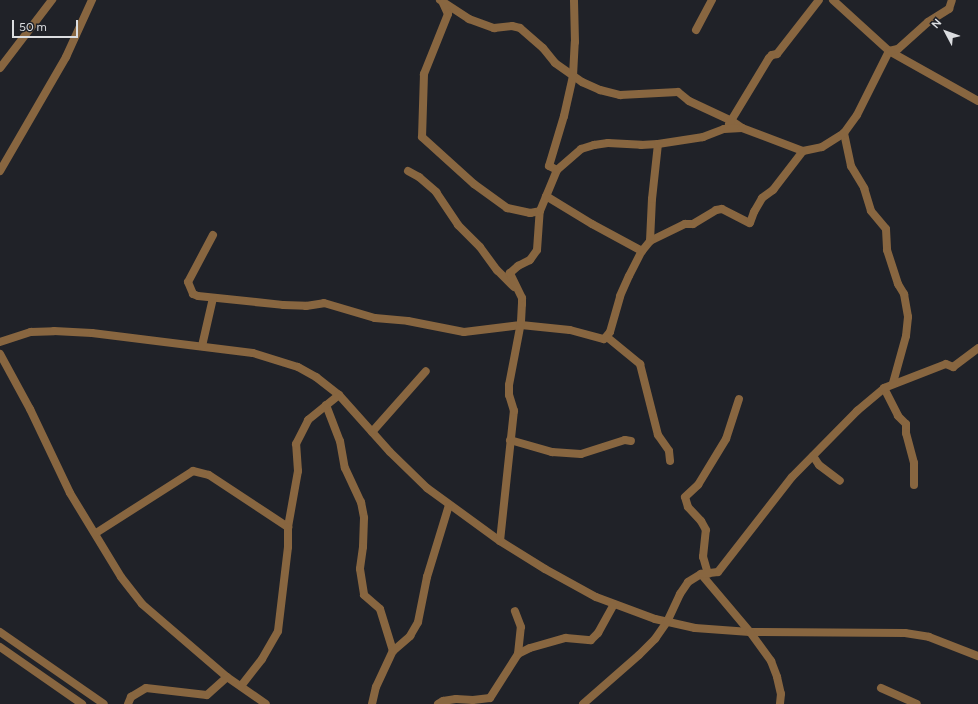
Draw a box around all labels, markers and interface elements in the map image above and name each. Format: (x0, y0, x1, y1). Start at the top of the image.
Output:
scale bar (14, 12, 80, 38)
north arrow (926, 12, 966, 52)
text: N (929, 16, 944, 31)
text: 50 m (19, 20, 47, 34)

